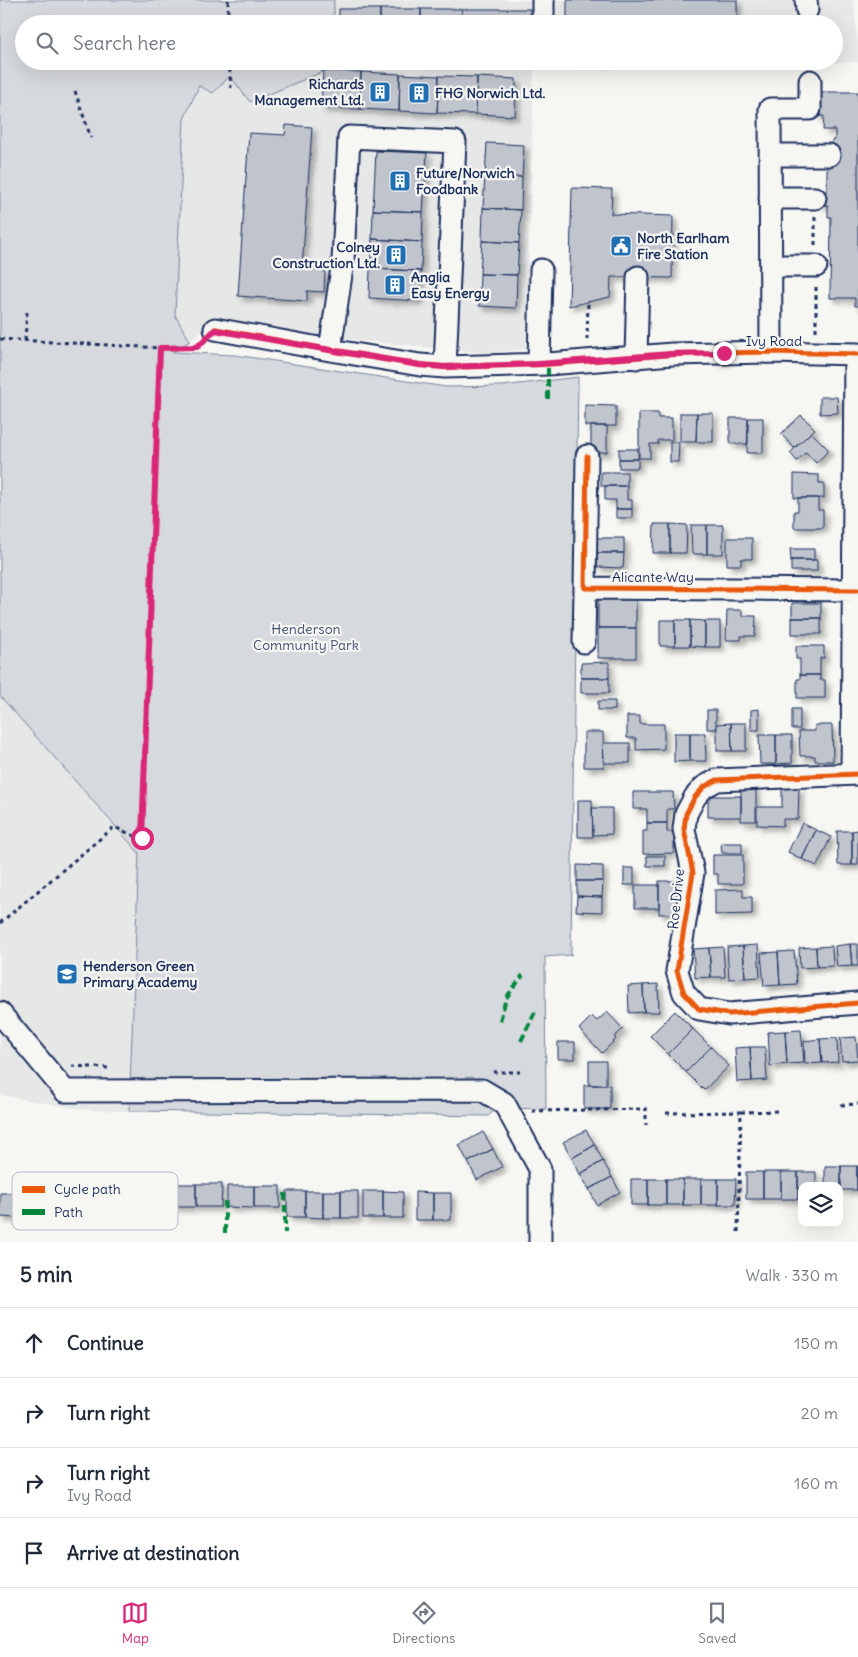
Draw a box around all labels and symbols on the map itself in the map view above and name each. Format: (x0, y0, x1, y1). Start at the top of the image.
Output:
place label: Richards Management Ltd. (254, 75, 365, 109)
building icon: Richards Management Ltd. (368, 80, 392, 104)
building icon: FHG Norwich Ltd. (407, 81, 431, 105)
place label: FHG Norwich Ltd. (435, 84, 545, 102)
place label: Future/Norwich Foodbank (416, 164, 515, 198)
building icon: Future/Norwich Foodbank (388, 169, 412, 193)
place label: North Earlham Fire Station (637, 229, 730, 263)
public building icon: North Earlham Fire Station (609, 234, 633, 258)
place label: Colney Construction Ltd. (273, 238, 380, 272)
building icon: Colney Construction Ltd. (384, 243, 408, 267)
place label: Anglia Easy Energy (411, 268, 490, 302)
building icon: Anglia Easy Energy (383, 273, 407, 297)
street label: Ivy Road (746, 332, 802, 350)
route end (713, 342, 736, 365)
street label: Alicante Way (612, 568, 694, 586)
park label: Henderson Community Park (253, 620, 359, 654)
route start (131, 827, 154, 850)
street label: Roe Drive (664, 868, 688, 930)
place label: Henderson Green Primary Academy (83, 957, 197, 991)
school or university icon: Henderson Green Primary Academy (55, 962, 79, 986)
legend (12, 1172, 178, 1230)
text: Cycle path (54, 1180, 121, 1198)
text: Path (54, 1203, 83, 1221)

